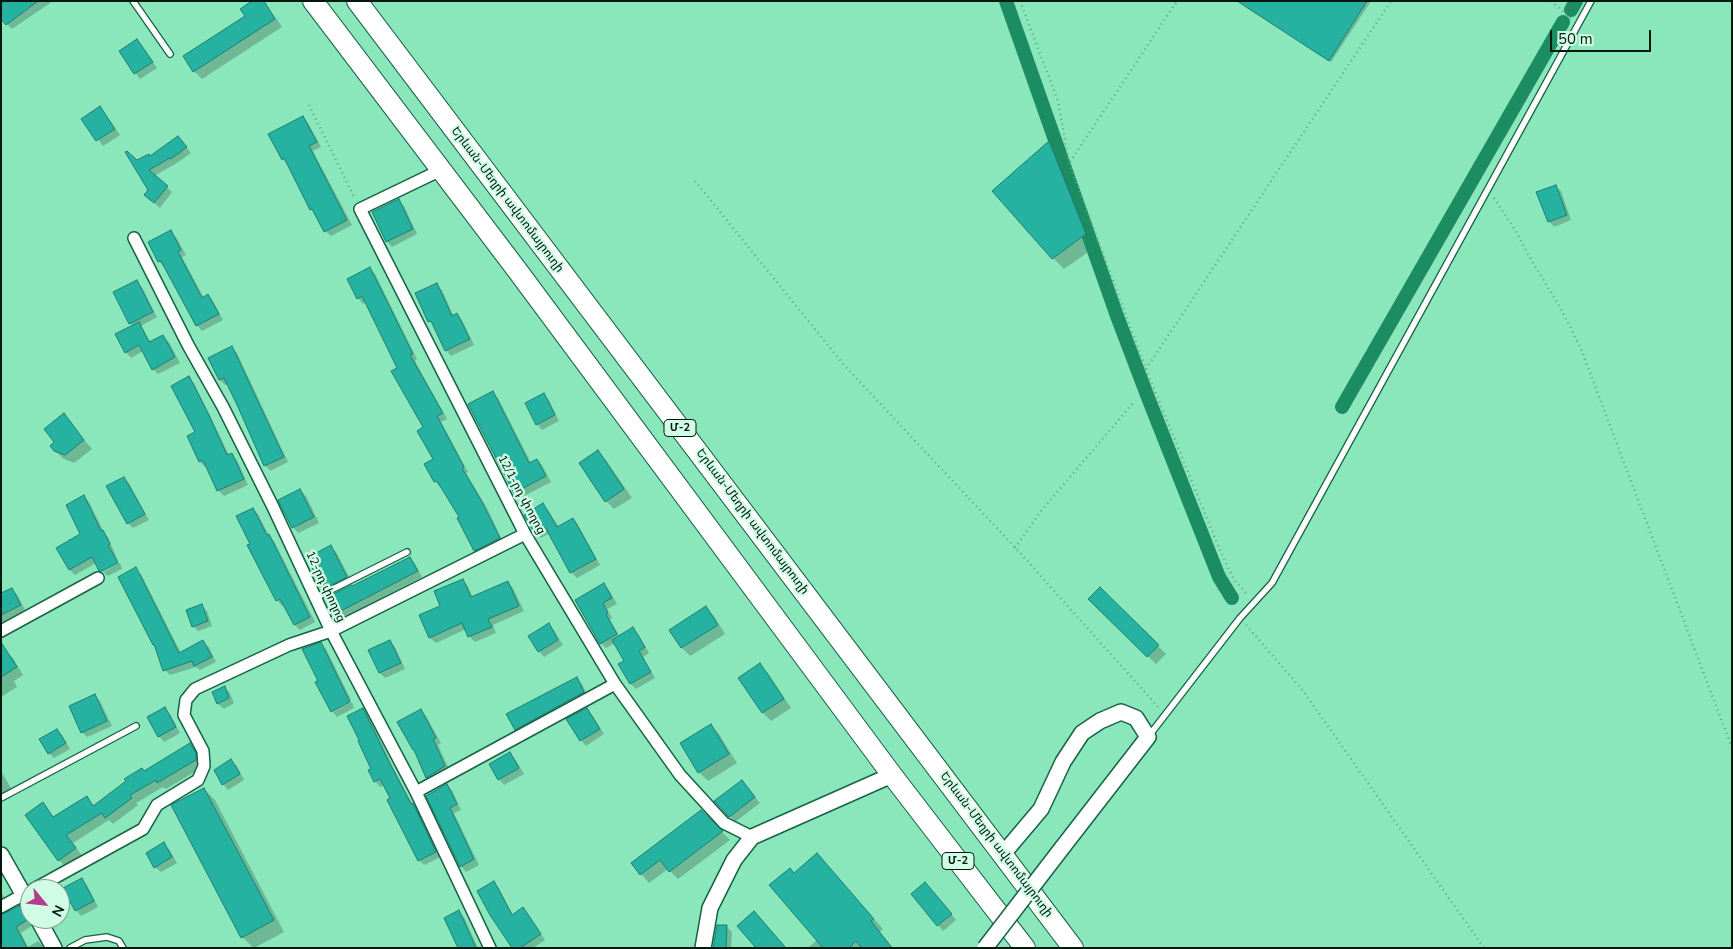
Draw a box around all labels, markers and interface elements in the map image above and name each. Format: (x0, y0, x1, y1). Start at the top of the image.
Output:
scale bar (1553, 20, 1654, 52)
text: 50 m (1558, 29, 1593, 49)
street label: Երևան-Մեղրի ավտոմայրուղի (448, 125, 566, 275)
road number: Մ-2 (664, 419, 696, 436)
street label: Երևան-Մեղրի ավտոմայրուղի (693, 447, 811, 597)
street label: 12/1-րդ փողոց (494, 453, 548, 537)
street label: 12-րդ փողոց (302, 549, 348, 625)
street label: Երևան-Մեղրի ավտոմայրուղի (937, 770, 1055, 920)
road number: Մ-2 (942, 852, 974, 869)
north arrow (20, 879, 70, 929)
text: N (47, 902, 69, 920)

